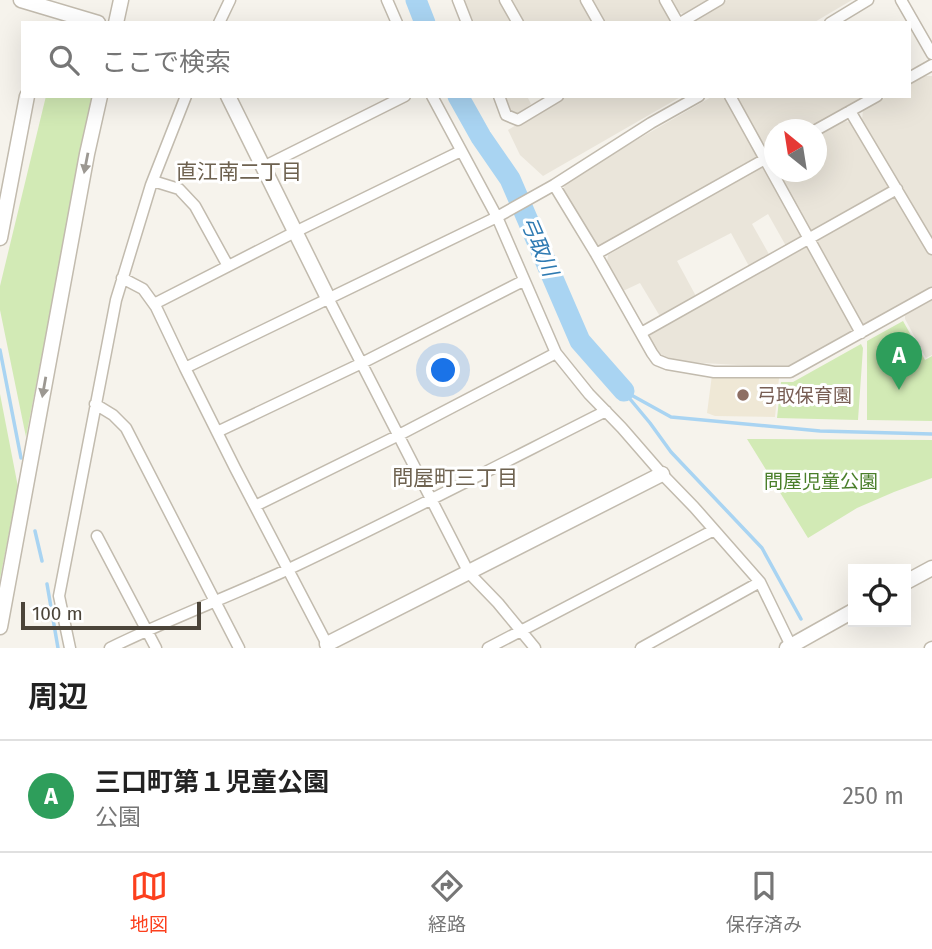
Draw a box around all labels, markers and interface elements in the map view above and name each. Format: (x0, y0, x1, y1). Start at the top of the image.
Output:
search box (21, 21, 911, 98)
icon: search (45, 41, 83, 79)
text: ここで検索 (101, 47, 231, 78)
north arrow (764, 119, 827, 182)
one-way arrow (80, 152, 91, 174)
district label: 直江南二丁目 (176, 159, 302, 185)
water label: 弓取川 (515, 212, 564, 282)
pin: A (876, 332, 922, 390)
your location (426, 353, 460, 387)
one-way arrow (39, 376, 50, 398)
place label: 弓取保育園 (757, 384, 852, 407)
marker: 弓取保育園 (735, 387, 751, 403)
district label: 問屋町三丁目 (392, 465, 518, 491)
park label: 問屋児童公園 (764, 470, 878, 493)
map controls (848, 564, 911, 627)
button: locate (848, 564, 911, 627)
scale bar (21, 599, 201, 631)
text: 100 m (32, 602, 83, 625)
text: 周辺 (28, 679, 88, 715)
text: 三口町第１児童公園 (95, 767, 329, 798)
text: A (44, 782, 58, 810)
text: 250 m (842, 782, 904, 810)
text: 公園 (95, 803, 141, 831)
tab: 地図 (130, 867, 168, 936)
tab: 経路 (428, 867, 466, 936)
tab: 保存済み (726, 867, 802, 936)

